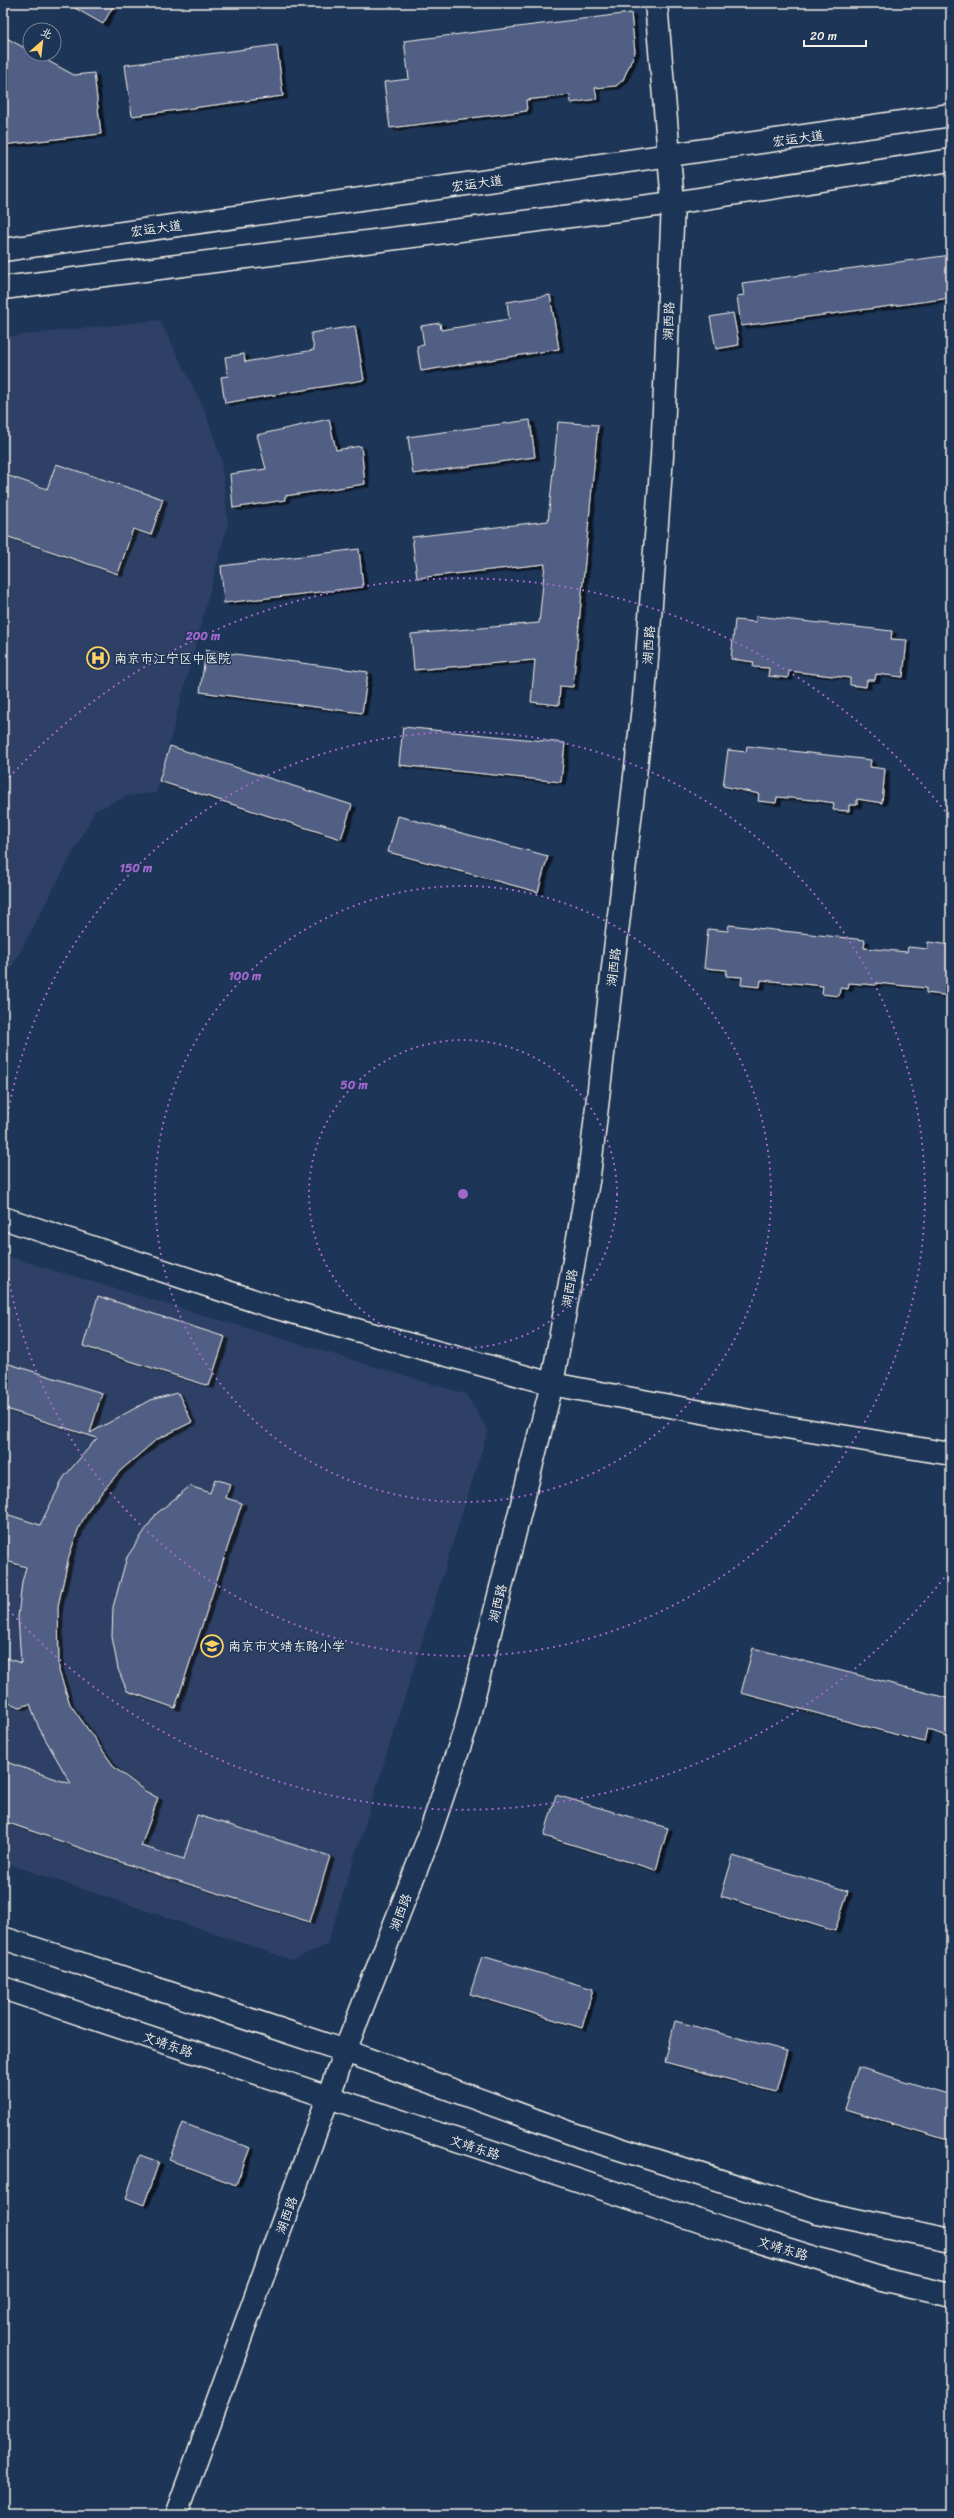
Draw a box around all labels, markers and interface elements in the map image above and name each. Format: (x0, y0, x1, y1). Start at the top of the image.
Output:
north arrow (22, 22, 62, 62)
scale bar (804, 22, 866, 48)
text: 北 (37, 23, 56, 45)
text: 20 m (810, 25, 837, 47)
street label: 宏运大道 (771, 123, 825, 154)
street label: 宏运大道 (450, 168, 504, 199)
street label: 宏运大道 (129, 213, 183, 244)
street label: 湖西路 (656, 301, 681, 341)
text: 200 m (185, 625, 221, 647)
street label: 湖西路 (636, 625, 661, 665)
hospital icon: 南京市江宁区中医院 (85, 645, 111, 671)
place label: 南京市江宁区中医院 (114, 647, 231, 670)
text: 150 m (120, 857, 153, 879)
street label: 湖西路 (600, 946, 627, 988)
text: 100 m (229, 965, 262, 987)
text: 50 m (340, 1074, 368, 1096)
centre of rings (456, 1187, 470, 1201)
street label: 湖西路 (555, 1267, 584, 1309)
street label: 湖西路 (482, 1581, 513, 1625)
school or university icon: 南京市文靖东路小学 (199, 1633, 225, 1659)
place label: 南京市文靖东路小学 (228, 1635, 345, 1658)
street label: 湖西路 (383, 1890, 418, 1935)
street label: 文靖东路 (140, 2025, 196, 2064)
street label: 文靖东路 (447, 2129, 503, 2166)
street label: 湖西路 (269, 2193, 304, 2237)
street label: 文靖东路 (755, 2230, 811, 2267)

